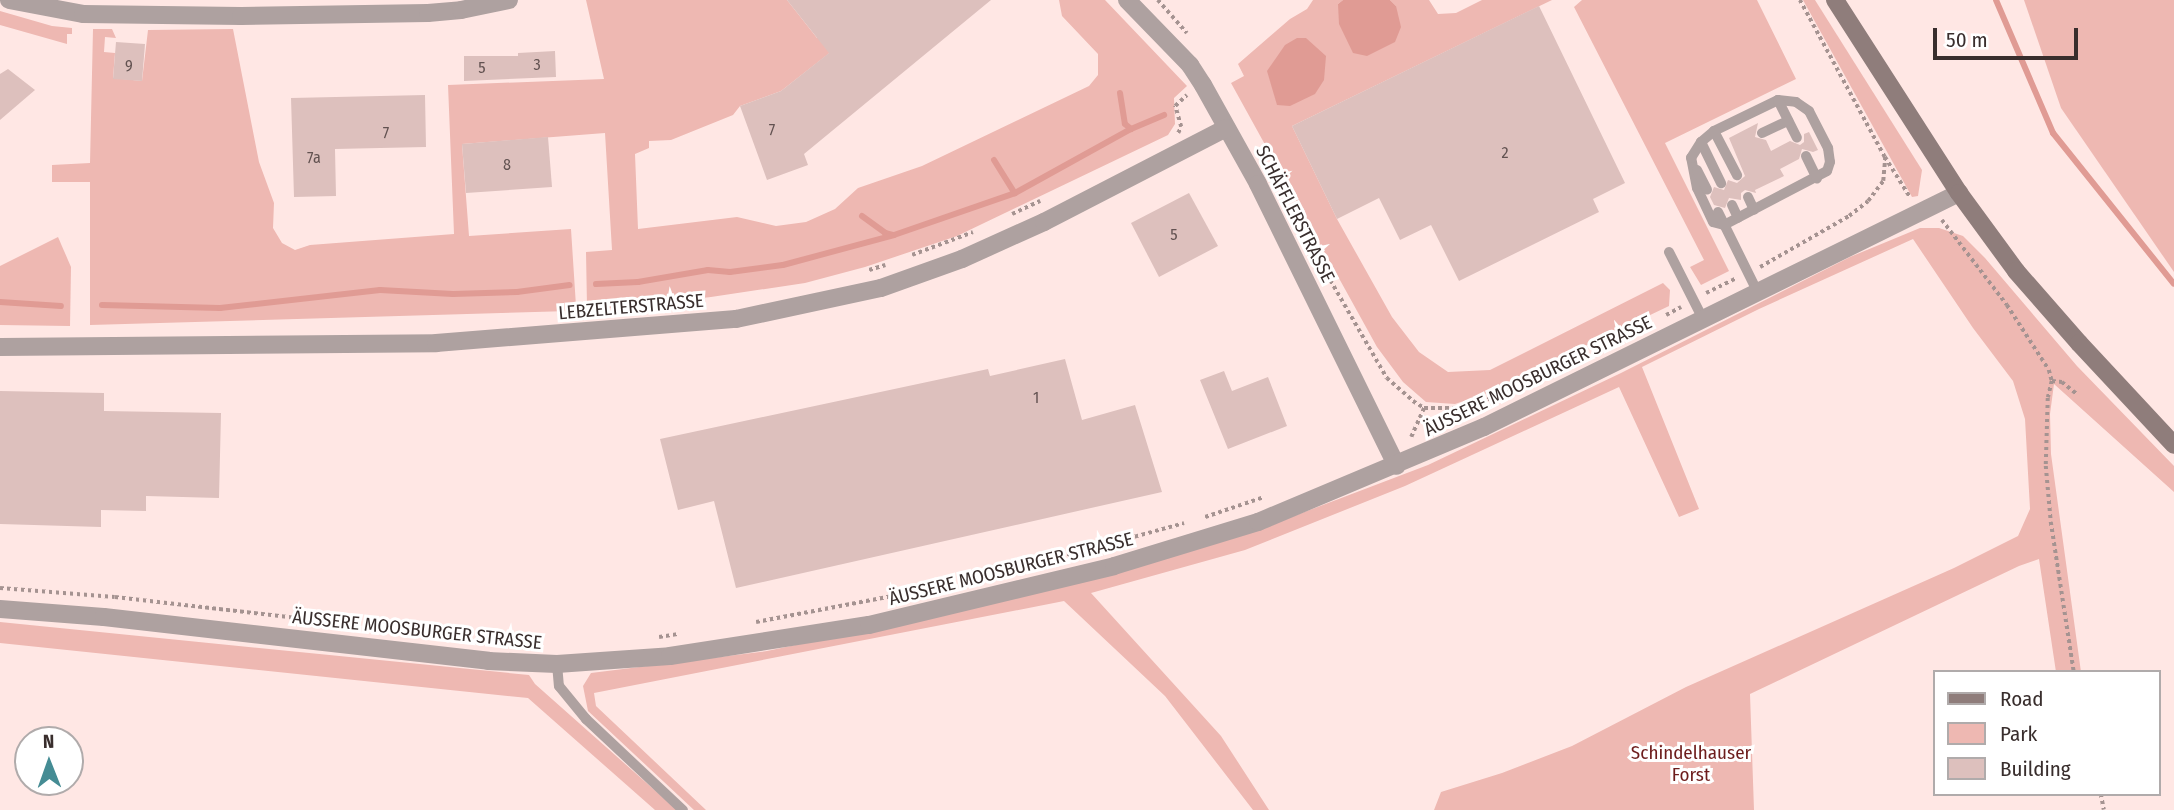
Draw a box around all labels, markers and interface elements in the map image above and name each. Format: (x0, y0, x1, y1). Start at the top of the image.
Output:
scale bar (1936, 14, 2081, 58)
text: 50 m (1946, 27, 1988, 53)
house number: 3 (533, 55, 541, 75)
house number: 9 (125, 56, 133, 76)
house number: 5 (478, 58, 486, 78)
house number: 7 (769, 120, 775, 140)
house number: 7 (383, 123, 389, 143)
street label: SCHÄFFLERSTRASSE (1251, 142, 1339, 286)
house number: 2 (1501, 143, 1509, 163)
house number: 7a (307, 148, 321, 168)
house number: 8 (503, 155, 511, 175)
house number: 5 (1170, 225, 1178, 245)
street label: LEBZELTERSTRASSE (557, 289, 705, 325)
street label: ÄUSSERE MOOSBURGER STRASSE (1420, 311, 1656, 441)
house number: 1 (1033, 388, 1039, 408)
street label: ÄUSSERE MOOSBURGER STRASSE (887, 528, 1135, 610)
street label: ÄUSSERE MOOSBURGER STRASSE (291, 606, 543, 654)
legend (1932, 670, 2160, 796)
text: Road (2000, 686, 2044, 712)
text: Park (2000, 721, 2037, 747)
north arrow (14, 726, 84, 796)
text: N (43, 730, 55, 753)
park label: Schindelhauser Forst (1631, 742, 1751, 786)
text: Building (2000, 756, 2071, 782)

